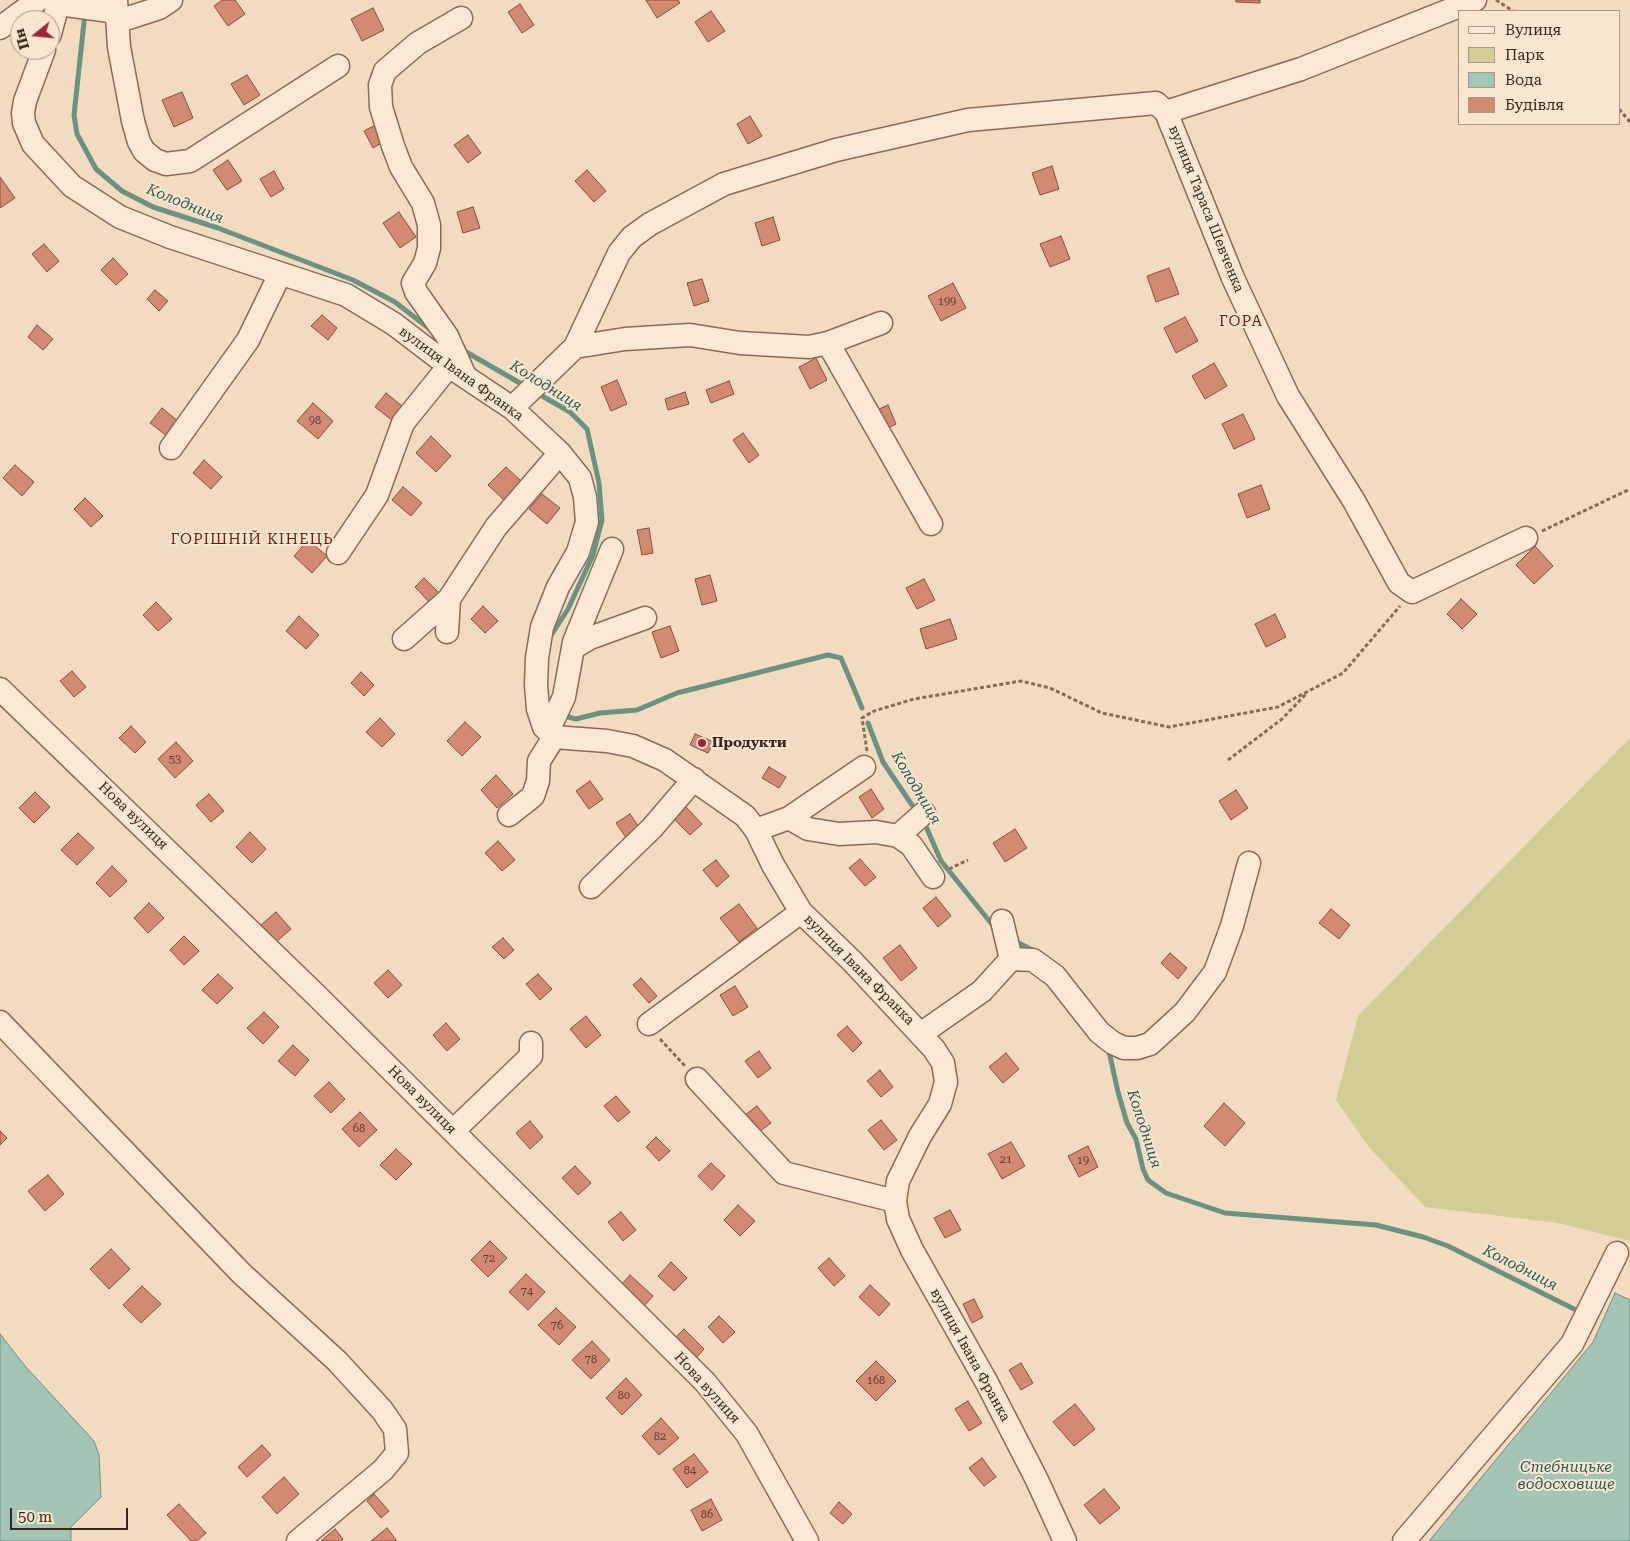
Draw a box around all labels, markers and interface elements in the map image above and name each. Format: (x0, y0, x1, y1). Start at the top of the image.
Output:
north arrow (10, 10, 60, 60)
legend (1458, 10, 1620, 125)
text: Вулиця (1505, 21, 1561, 39)
text: Пн (11, 27, 32, 51)
text: Парк (1505, 46, 1545, 64)
text: Вода (1505, 71, 1542, 89)
text: Будівля (1505, 96, 1564, 114)
street label: вулиця Тараса Шевченка (1165, 123, 1247, 295)
water label: Колодниця (144, 180, 226, 228)
house number: 199 (938, 295, 956, 309)
district label: ГОРА (1219, 313, 1263, 331)
street label: вулиця Івана Франка (396, 323, 526, 425)
water label: Колодниця (507, 357, 585, 415)
house number: 98 (309, 414, 321, 428)
district label: ГОРІШНІЙ КІНЕЦЬ (169, 531, 335, 549)
place label: Продукти (712, 735, 787, 751)
marker: Продукти (696, 737, 708, 749)
water label: Колодниця (887, 748, 945, 828)
house number: 53 (169, 753, 181, 767)
street label: Нова вулиця (95, 779, 171, 853)
street label: вулиця Івана Франка (800, 911, 918, 1029)
street label: Нова вулиця (384, 1062, 460, 1138)
water label: Колодниця (1123, 1087, 1165, 1171)
house number: 68 (353, 1122, 365, 1136)
house number: 21 (1000, 1153, 1012, 1167)
house number: 19 (1077, 1154, 1089, 1168)
water label: Колодниця (1480, 1241, 1560, 1295)
house number: 72 (483, 1252, 495, 1266)
house number: 74 (521, 1285, 533, 1299)
street label: вулиця Івана Франка (926, 1286, 1014, 1424)
house number: 76 (551, 1319, 563, 1333)
street label: Нова вулиця (671, 1349, 743, 1427)
house number: 78 (585, 1353, 597, 1367)
house number: 168 (867, 1374, 885, 1388)
house number: 80 (618, 1389, 630, 1403)
house number: 82 (654, 1430, 666, 1444)
water label: Стебницьке водосховище (1517, 1459, 1615, 1494)
house number: 84 (684, 1464, 696, 1478)
scale bar (12, 1498, 130, 1530)
text: 50 m (18, 1508, 52, 1526)
house number: 86 (701, 1508, 713, 1522)

